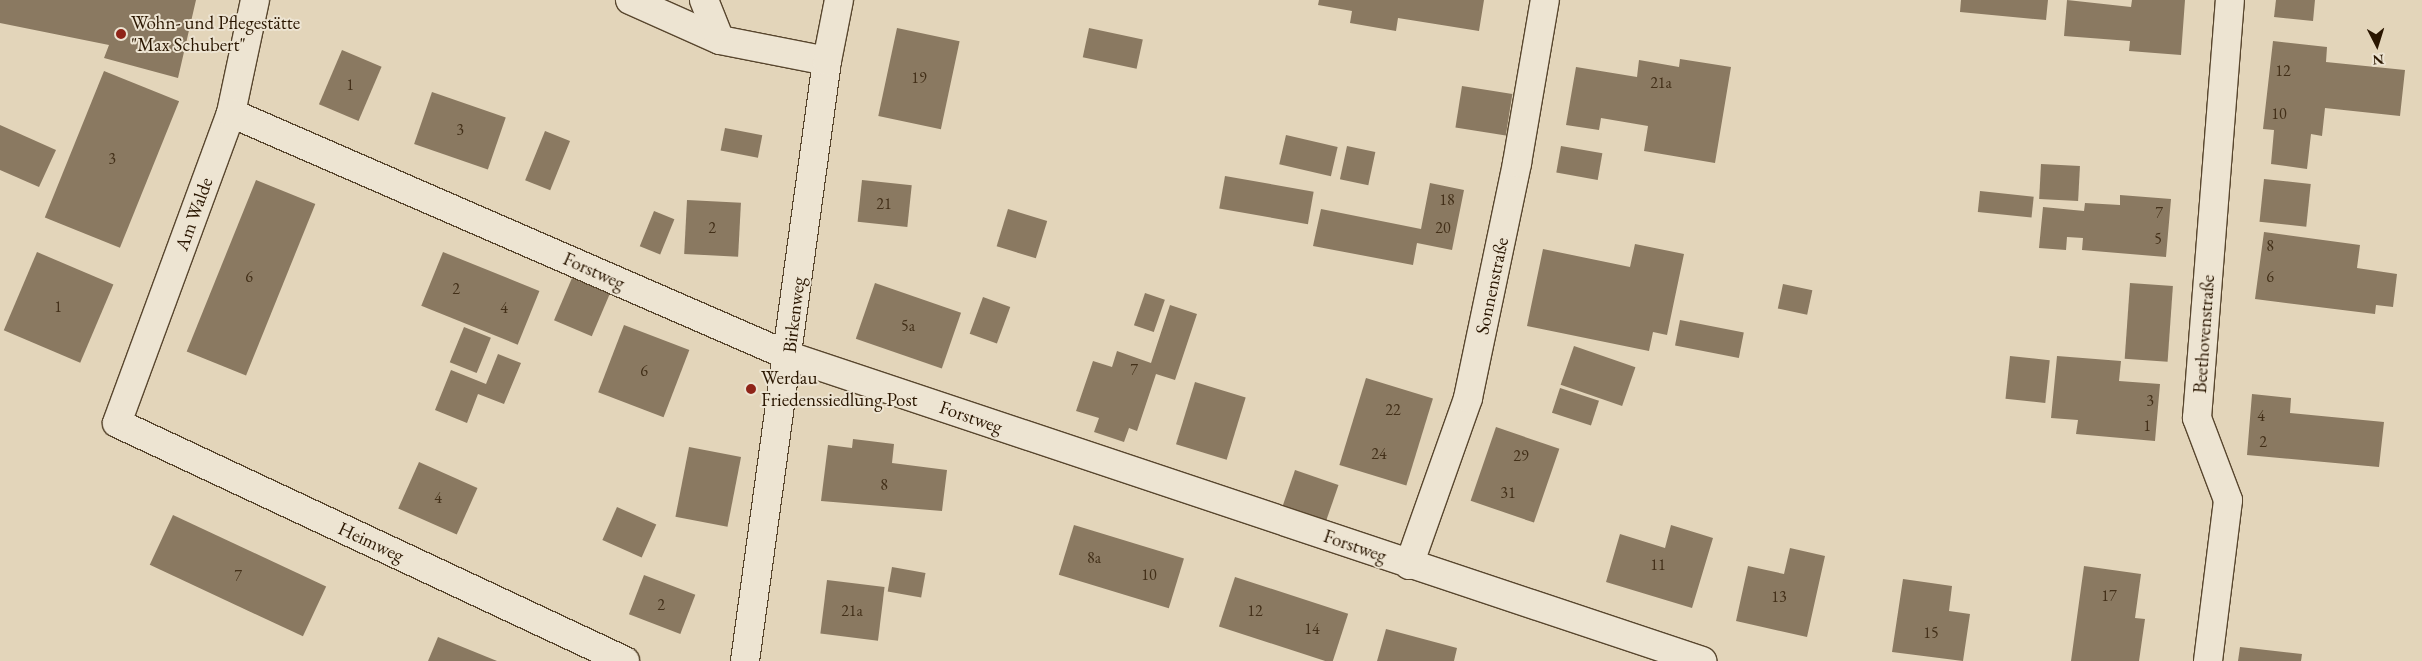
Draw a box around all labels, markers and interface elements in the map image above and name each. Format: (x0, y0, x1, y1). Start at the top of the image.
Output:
place label: Wohn- und Pflegestätte "Max Schubert" (131, 12, 300, 56)
north arrow (2352, 20, 2402, 70)
marker: Wohn- und Pflegestätte "Max Schubert" (115, 28, 127, 40)
text: N (2372, 50, 2385, 69)
house number: 12 (2275, 61, 2291, 81)
house number: 19 (911, 68, 927, 88)
house number: 21a (1650, 73, 1672, 93)
house number: 1 (346, 75, 354, 95)
house number: 10 (2271, 104, 2287, 124)
house number: 3 (456, 120, 464, 140)
house number: 3 (108, 149, 116, 169)
street label: Am Walde (170, 174, 218, 254)
house number: 18 (1439, 190, 1455, 210)
house number: 21 (876, 194, 892, 214)
house number: 7 (2155, 203, 2163, 223)
house number: 2 (708, 218, 716, 238)
house number: 20 (1435, 218, 1451, 238)
house number: 5 (2154, 229, 2162, 249)
street label: Sonnenstraße (1471, 235, 1513, 337)
house number: 8 (2266, 236, 2274, 256)
street label: Forstweg (560, 247, 628, 295)
house number: 6 (245, 267, 253, 287)
house number: 6 (2266, 267, 2274, 287)
street label: Beethovenstraße (2188, 274, 2220, 394)
street label: Birkenweg (778, 276, 810, 354)
house number: 2 (452, 279, 460, 299)
house number: 1 (54, 297, 62, 317)
house number: 4 (500, 298, 508, 318)
house number: 5a (901, 316, 915, 336)
house number: 7 (1130, 360, 1138, 380)
house number: 6 (640, 361, 648, 381)
place label: Werdau Friedenssiedlung Post (761, 367, 917, 411)
marker: Werdau Friedenssiedlung Post (745, 383, 757, 395)
house number: 3 (2146, 391, 2154, 411)
street label: Forstweg (936, 396, 1006, 438)
house number: 22 (1385, 400, 1401, 420)
house number: 4 (2257, 406, 2265, 426)
house number: 1 (2143, 416, 2151, 436)
house number: 2 (2259, 432, 2267, 452)
house number: 24 (1371, 444, 1387, 464)
house number: 29 (1513, 446, 1529, 466)
house number: 8 (880, 475, 888, 495)
house number: 31 (1500, 483, 1516, 503)
house number: 4 (434, 488, 442, 508)
street label: Heimweg (334, 517, 408, 567)
street label: Forstweg (1320, 525, 1390, 567)
house number: 8a (1087, 548, 1101, 568)
house number: 11 (1650, 555, 1666, 575)
house number: 10 (1141, 565, 1157, 585)
house number: 7 (234, 566, 242, 586)
house number: 17 (2101, 586, 2117, 606)
house number: 13 (1771, 587, 1787, 607)
house number: 2 (657, 595, 665, 615)
house number: 21a (841, 601, 863, 621)
house number: 12 (1247, 601, 1263, 621)
house number: 14 (1304, 619, 1320, 639)
house number: 15 (1923, 623, 1939, 643)

